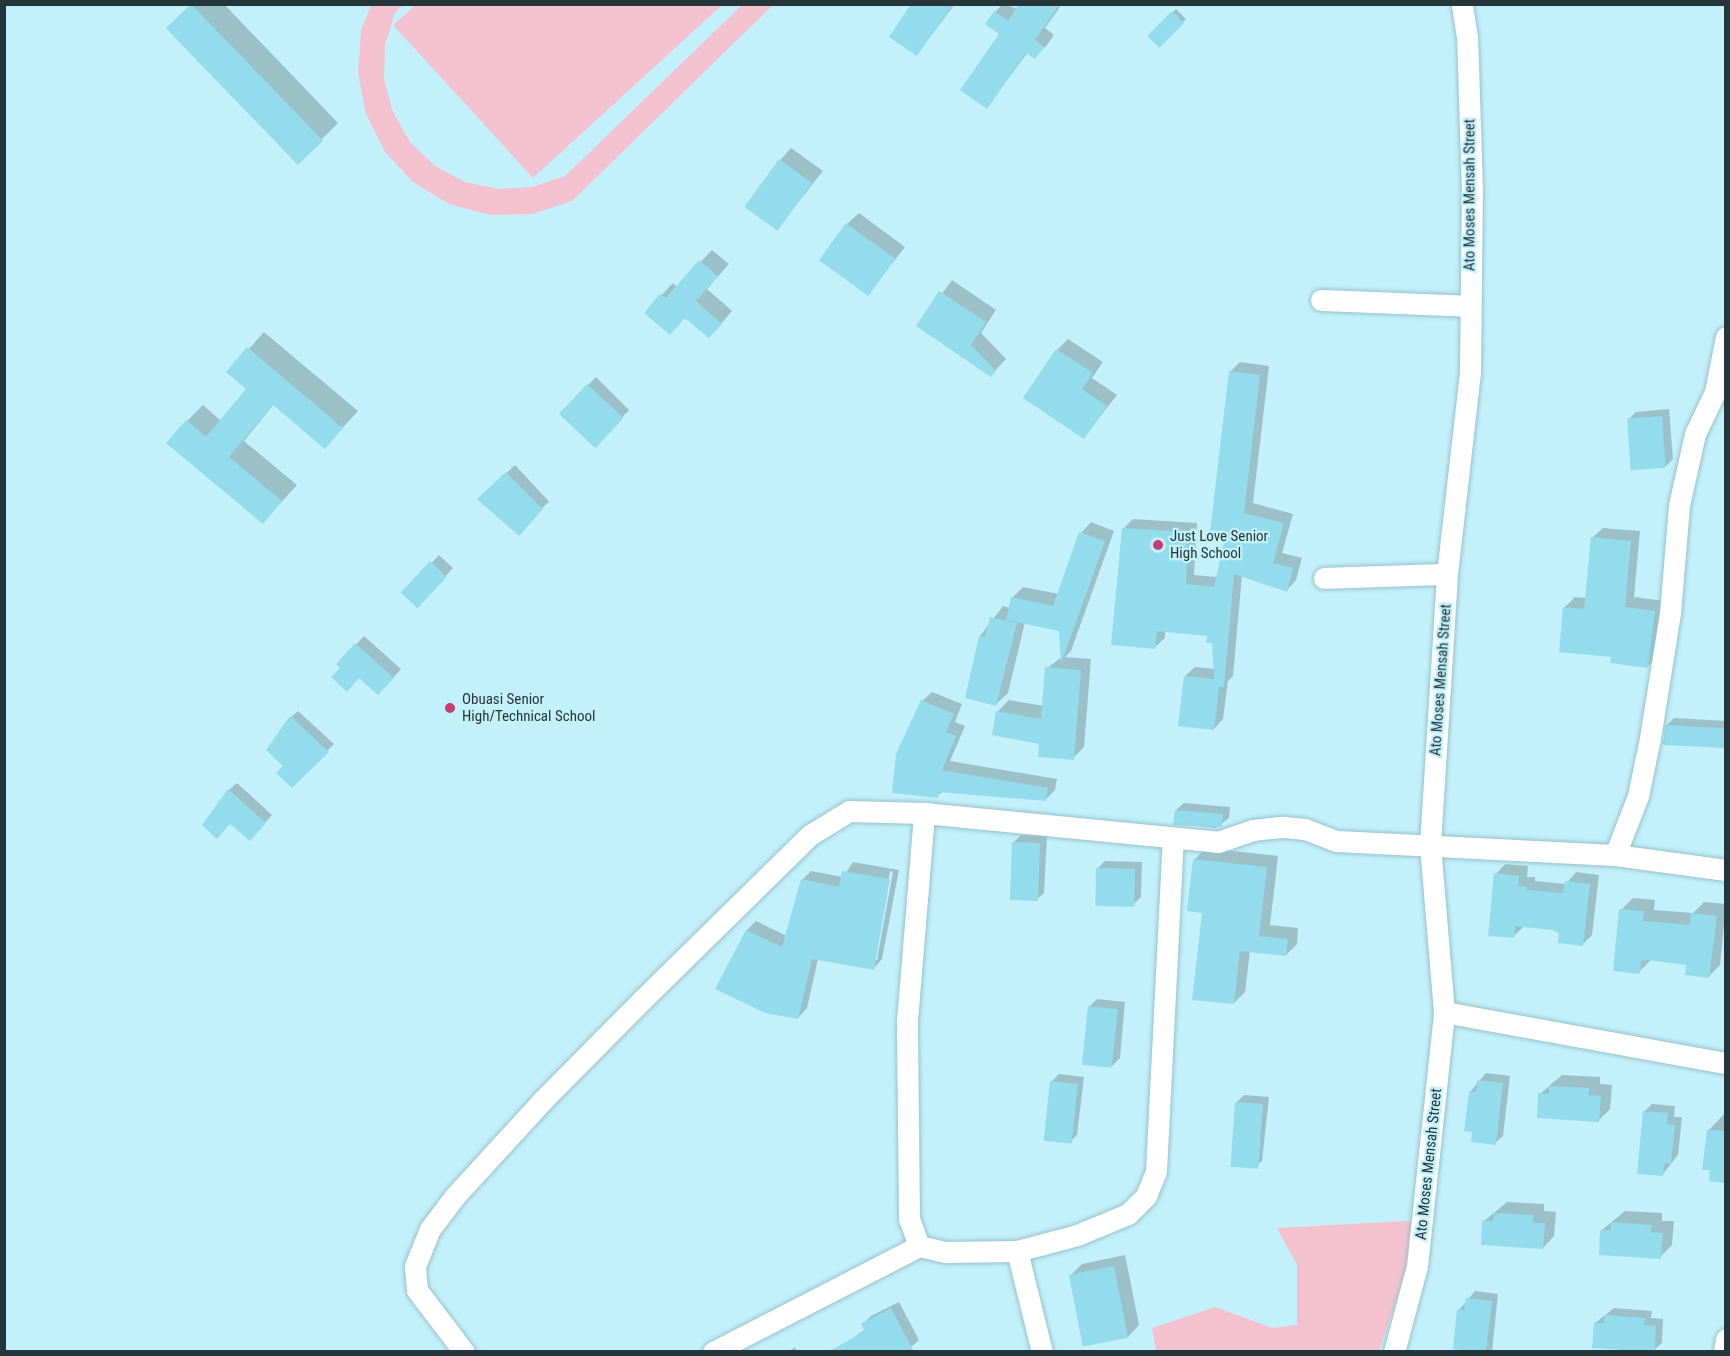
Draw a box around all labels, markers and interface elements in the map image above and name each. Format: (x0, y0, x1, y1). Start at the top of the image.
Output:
street label: Ato Moses Mensah Street (1461, 119, 1479, 271)
place label: Just Love Senior High School (1170, 527, 1268, 562)
marker: Just Love Senior High School (1151, 538, 1165, 552)
street label: Ato Moses Mensah Street (1427, 603, 1455, 757)
place label: Obuasi Senior High/Technical School (462, 690, 595, 725)
marker: Obuasi Senior High/Technical School (443, 701, 457, 715)
street label: Ato Moses Mensah Street (1412, 1087, 1446, 1241)

